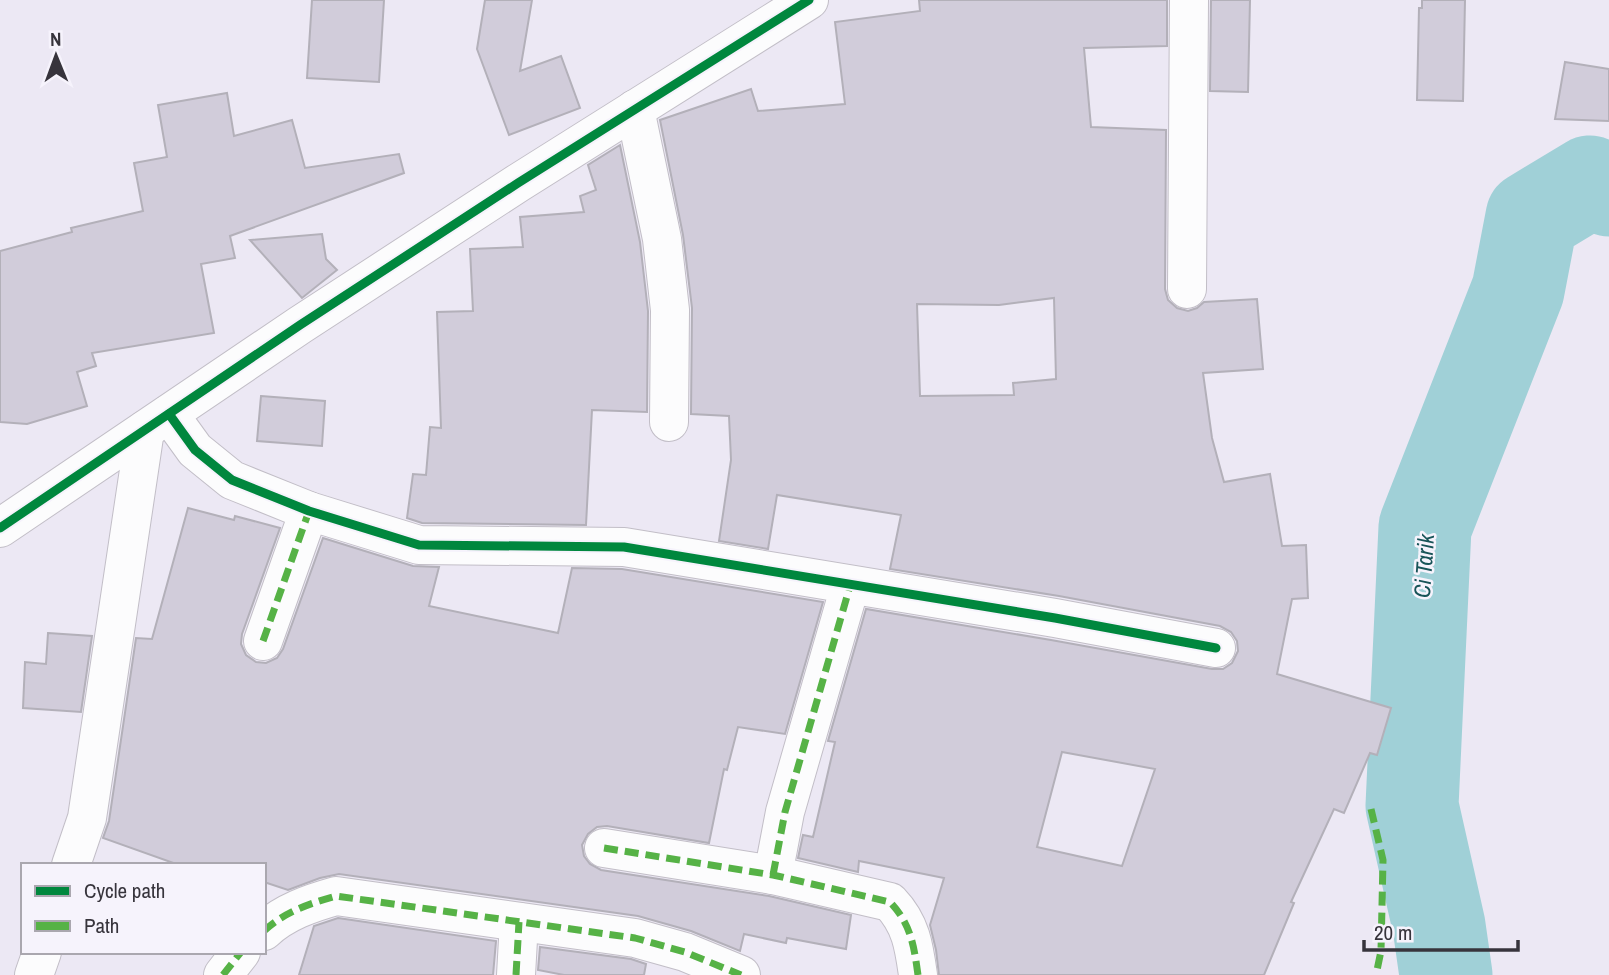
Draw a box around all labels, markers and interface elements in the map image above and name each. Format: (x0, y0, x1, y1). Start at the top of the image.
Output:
north arrow (21, 21, 91, 91)
text: N (50, 26, 62, 52)
water label: Ci Tarik (1406, 531, 1441, 599)
legend (21, 863, 266, 954)
text: Cycle path (84, 876, 165, 905)
scale bar (1364, 908, 1518, 952)
text: Path (84, 911, 119, 940)
text: 20 m (1374, 918, 1412, 947)

